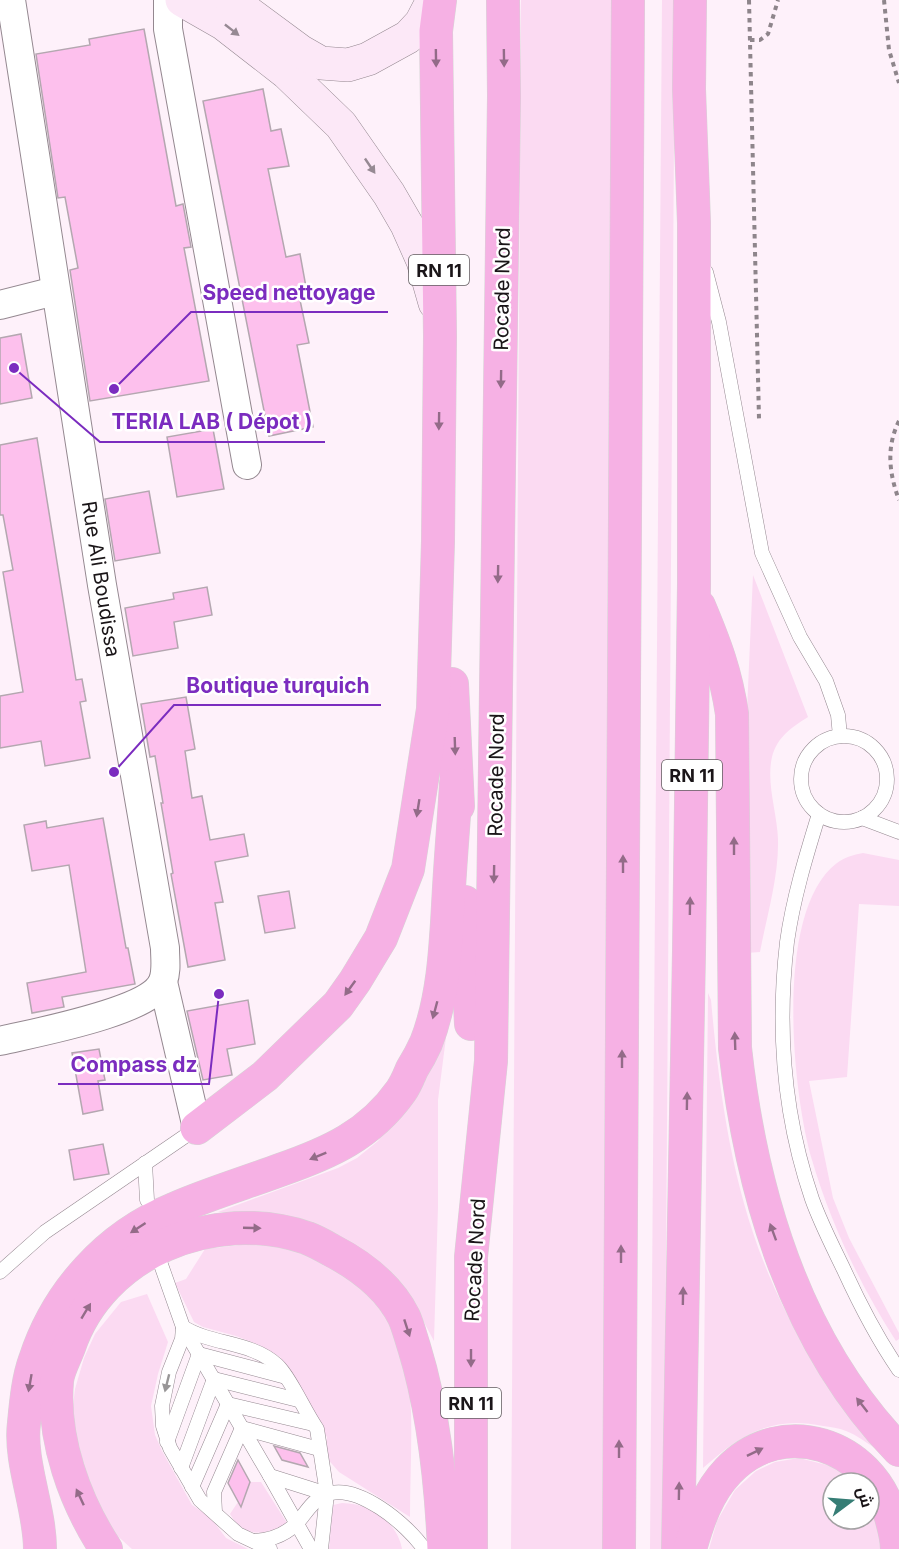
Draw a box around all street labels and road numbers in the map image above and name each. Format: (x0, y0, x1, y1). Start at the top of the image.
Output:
street label: Rocade Nord (489, 227, 515, 351)
road number: RN 11 (409, 255, 469, 285)
street label: Rue Ali Boudissa (77, 499, 125, 659)
street label: Rocade Nord (483, 713, 509, 837)
road number: RN 11 (662, 760, 722, 790)
street label: Rocade Nord (460, 1198, 490, 1322)
road number: RN 11 (441, 1388, 501, 1418)

